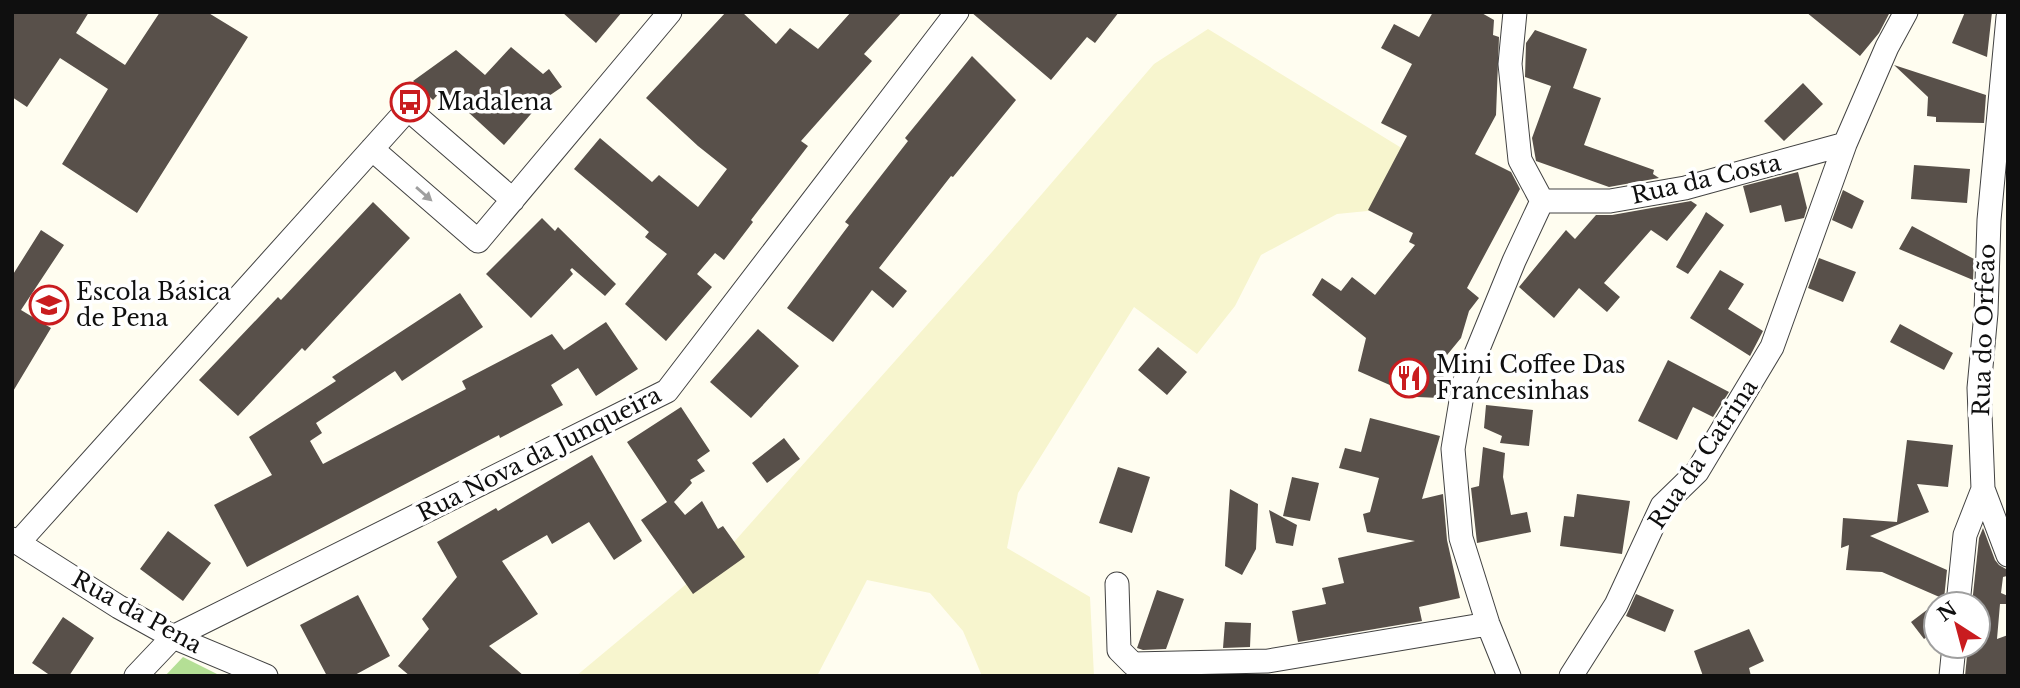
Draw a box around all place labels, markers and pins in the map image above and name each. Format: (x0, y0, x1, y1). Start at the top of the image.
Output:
bus stop icon: Madalena (389, 81, 431, 123)
place label: Madalena (437, 88, 553, 116)
place label: Escola Básica de Pena (76, 278, 231, 332)
school or university icon: Escola Básica de Pena (28, 284, 70, 326)
place label: Mini Coffee Das Francesinhas (1436, 351, 1626, 405)
restaurant icon: Mini Coffee Das Francesinhas (1388, 357, 1430, 399)

